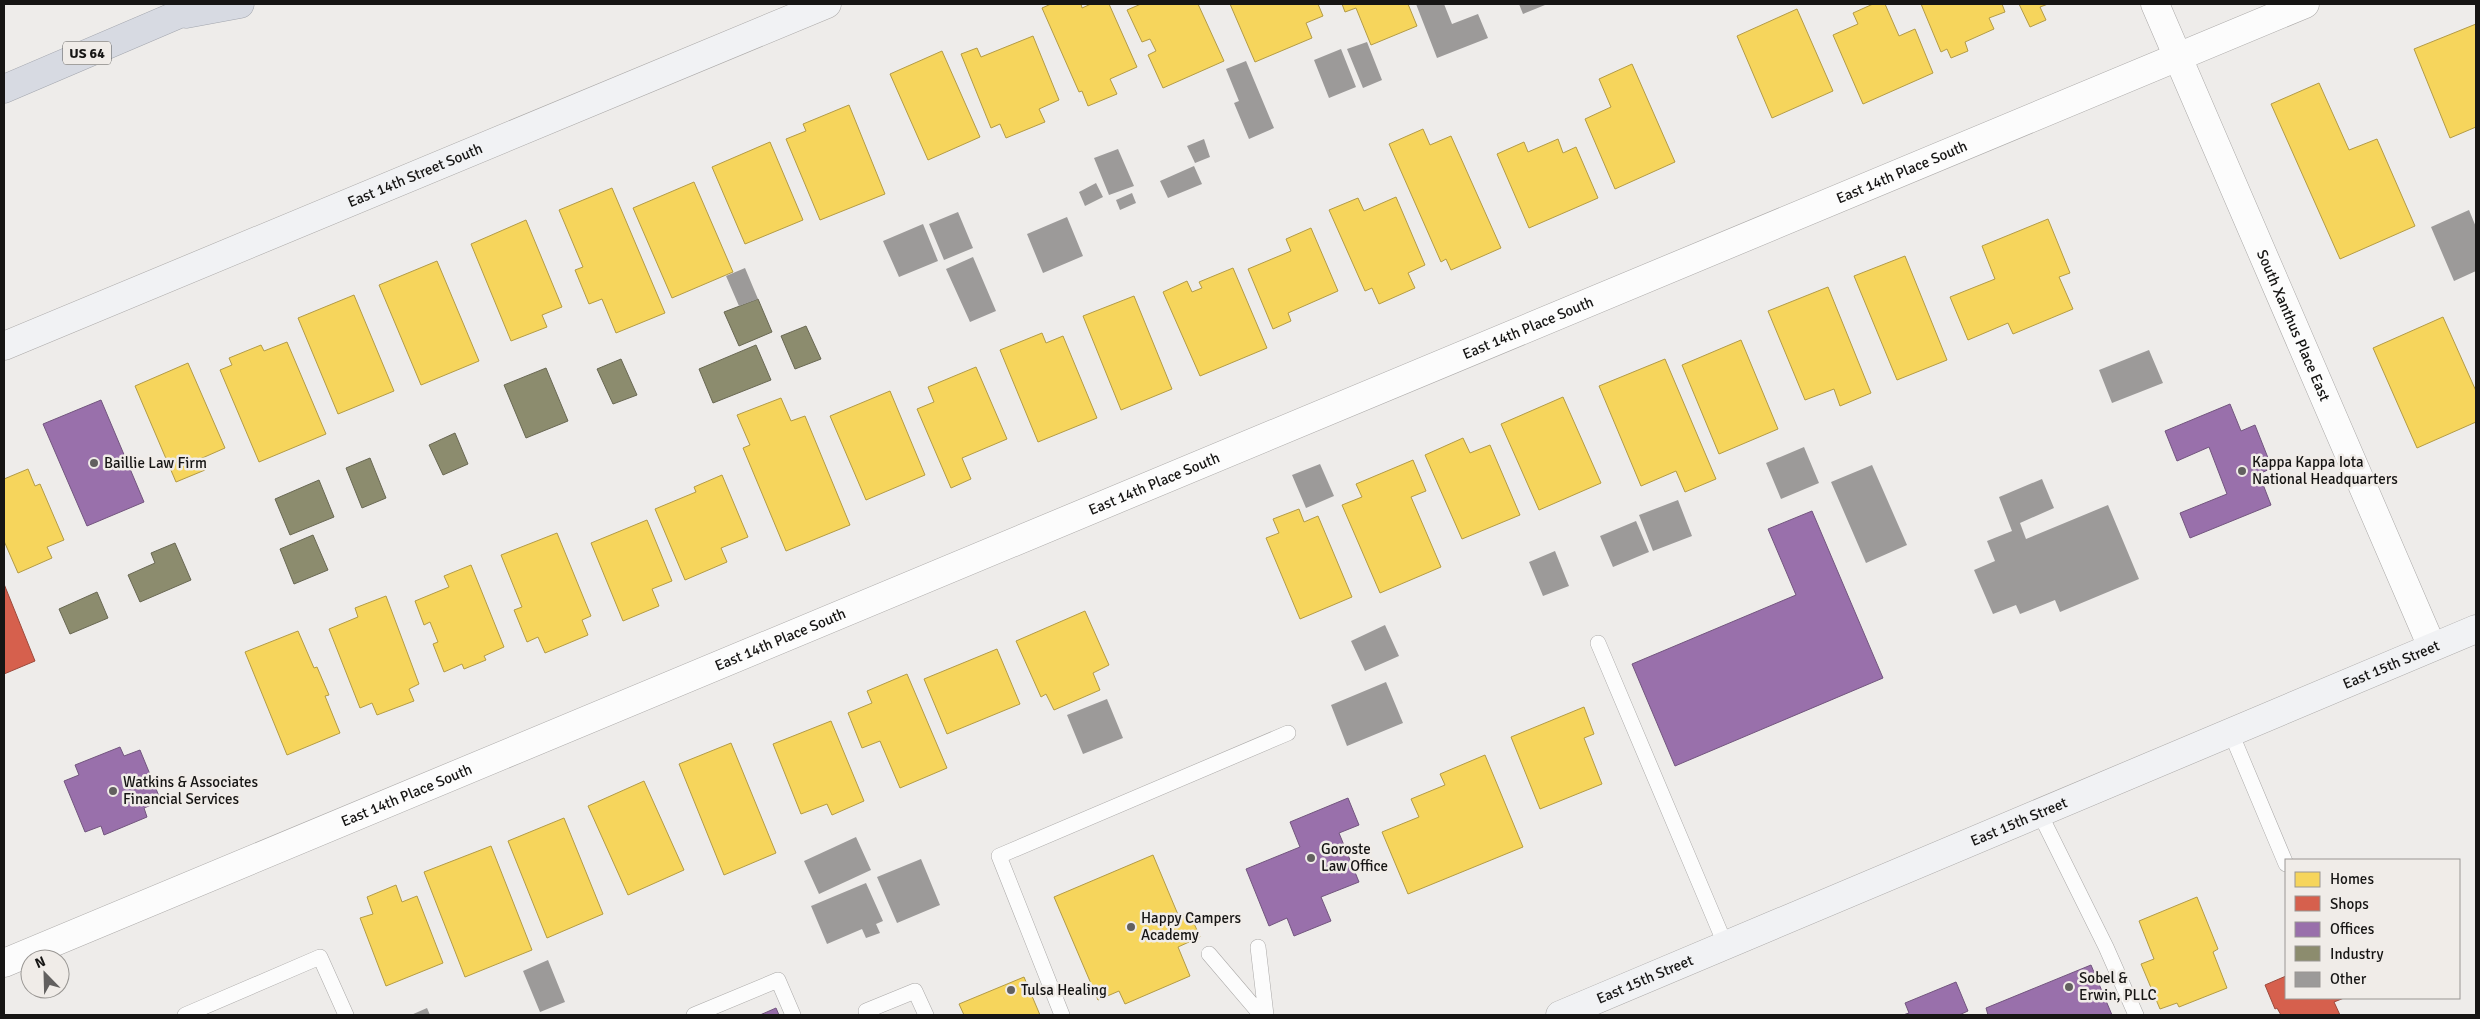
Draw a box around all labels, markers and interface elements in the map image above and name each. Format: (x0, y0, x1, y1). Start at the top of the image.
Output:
road number: US 64 (63, 42, 111, 64)
street label: East 14th Place South (1834, 137, 1970, 207)
street label: East 14th Street South (345, 139, 485, 211)
street label: South Xanthus Place East (2253, 247, 2334, 404)
street label: East 14th Place South (1460, 293, 1596, 363)
street label: East 14th Place South (1086, 448, 1222, 519)
place label: Kappa Kappa Iota National Headquarters (2252, 453, 2398, 488)
place label: Baillie Law Firm (104, 454, 207, 472)
marker: Baillie Law Firm (88, 457, 100, 469)
marker: Kappa Kappa Iota National Headquarters (2236, 465, 2248, 477)
street label: East 14th Place South (712, 604, 848, 675)
street label: East 15th Street (2340, 636, 2442, 693)
street label: East 14th Place South (338, 760, 475, 831)
place label: Watkins & Associates Financial Services (123, 773, 259, 808)
marker: Watkins & Associates Financial Services (107, 785, 119, 797)
street label: East 15th Street (1968, 793, 2070, 850)
place label: Goroste Law Office (1321, 840, 1388, 875)
marker: Goroste Law Office (1305, 852, 1317, 864)
legend (2285, 859, 2460, 999)
text: Homes (2330, 870, 2374, 888)
text: Shops (2330, 895, 2369, 913)
place label: Happy Campers Academy (1141, 909, 1241, 944)
text: Offices (2330, 920, 2375, 938)
marker: Happy Campers Academy (1125, 921, 1137, 933)
text: Industry (2330, 945, 2383, 963)
north arrow (20, 949, 70, 999)
street label: East 15th Street (1594, 951, 1696, 1008)
text: N (32, 953, 48, 972)
place label: Sobel & Erwin, PLLC (2079, 969, 2157, 1004)
text: Other (2330, 970, 2367, 988)
place label: Tulsa Healing (1021, 981, 1107, 999)
marker: Sobel & Erwin, PLLC (2063, 981, 2075, 993)
marker: Tulsa Healing (1005, 984, 1017, 996)

